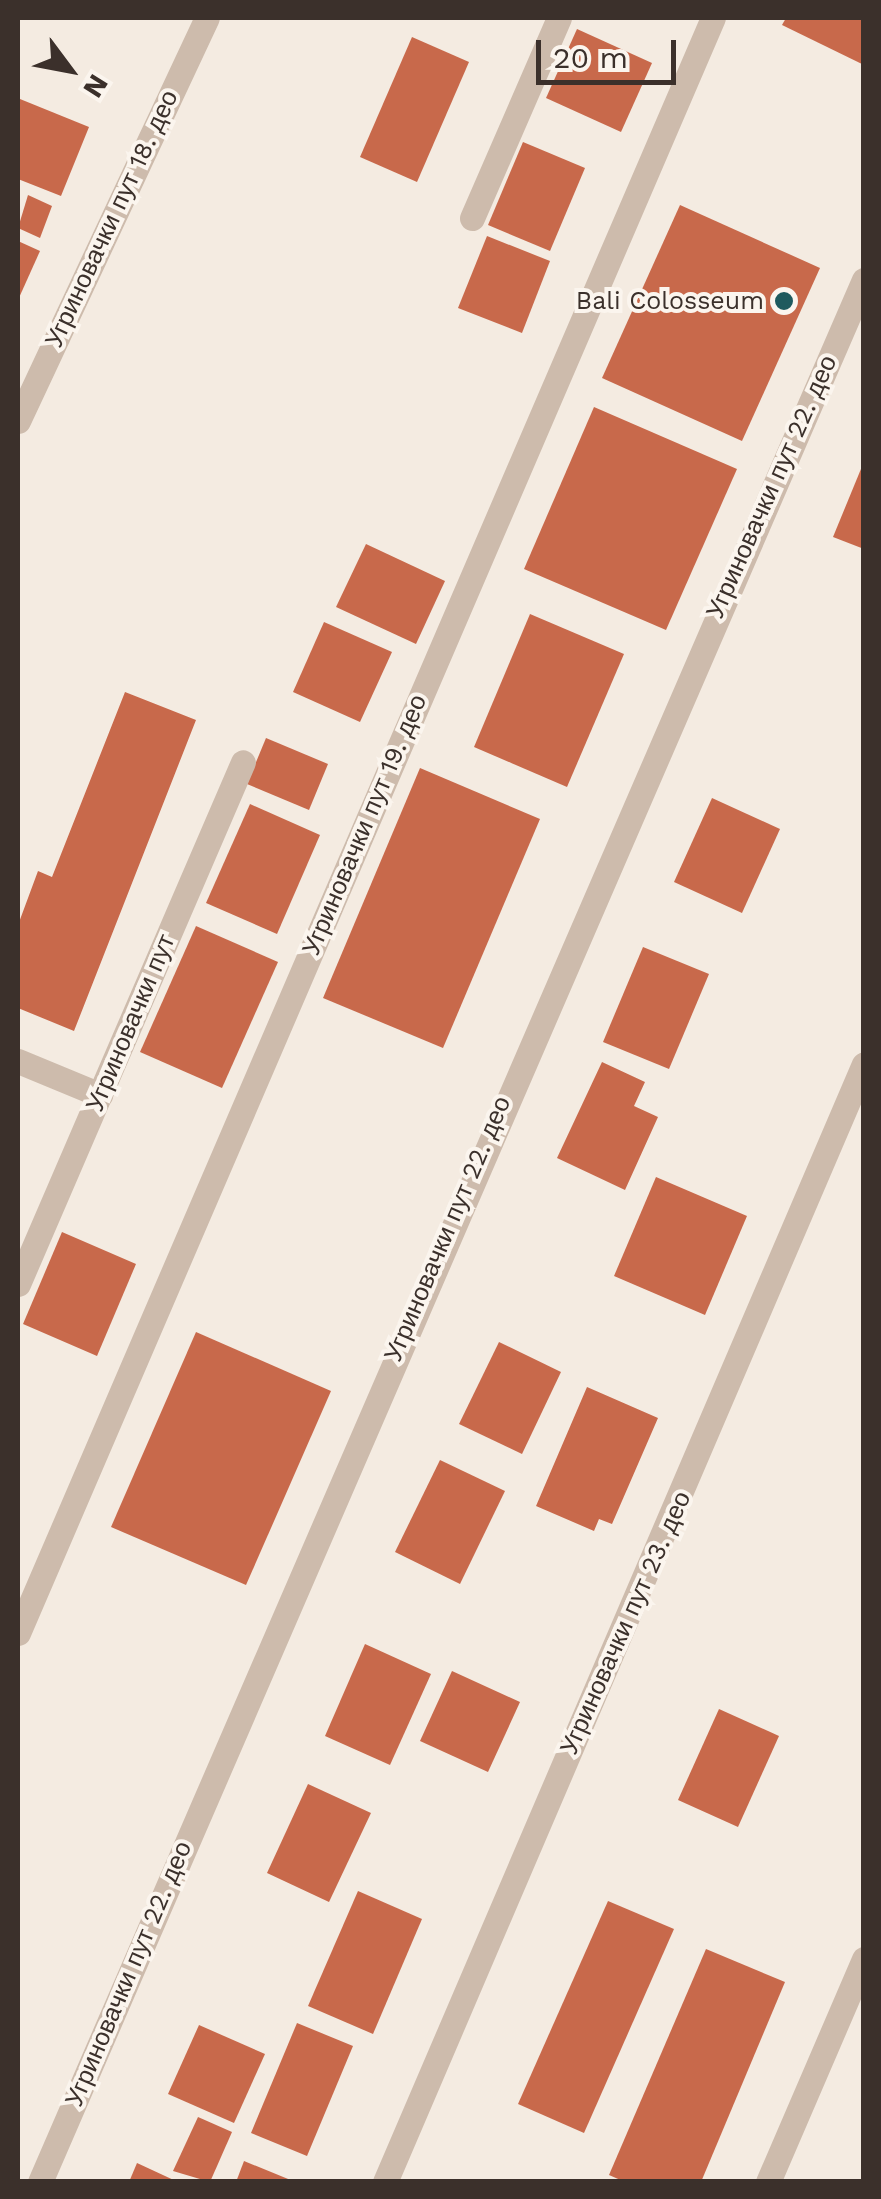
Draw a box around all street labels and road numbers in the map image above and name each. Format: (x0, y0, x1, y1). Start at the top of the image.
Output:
street label: Угриновачки пут 18. део (39, 85, 185, 353)
street label: Угриновачки пут 22. део (700, 351, 844, 623)
street label: Угриновачки пут 19. део (296, 690, 434, 960)
street label: Угриновачки пут (80, 930, 182, 1116)
street label: Угриновачки пут 22. део (379, 1092, 517, 1366)
street label: Угриновачки пут 23. део (554, 1487, 698, 1759)
street label: Угриновачки пут 22. део (60, 1837, 198, 2111)

